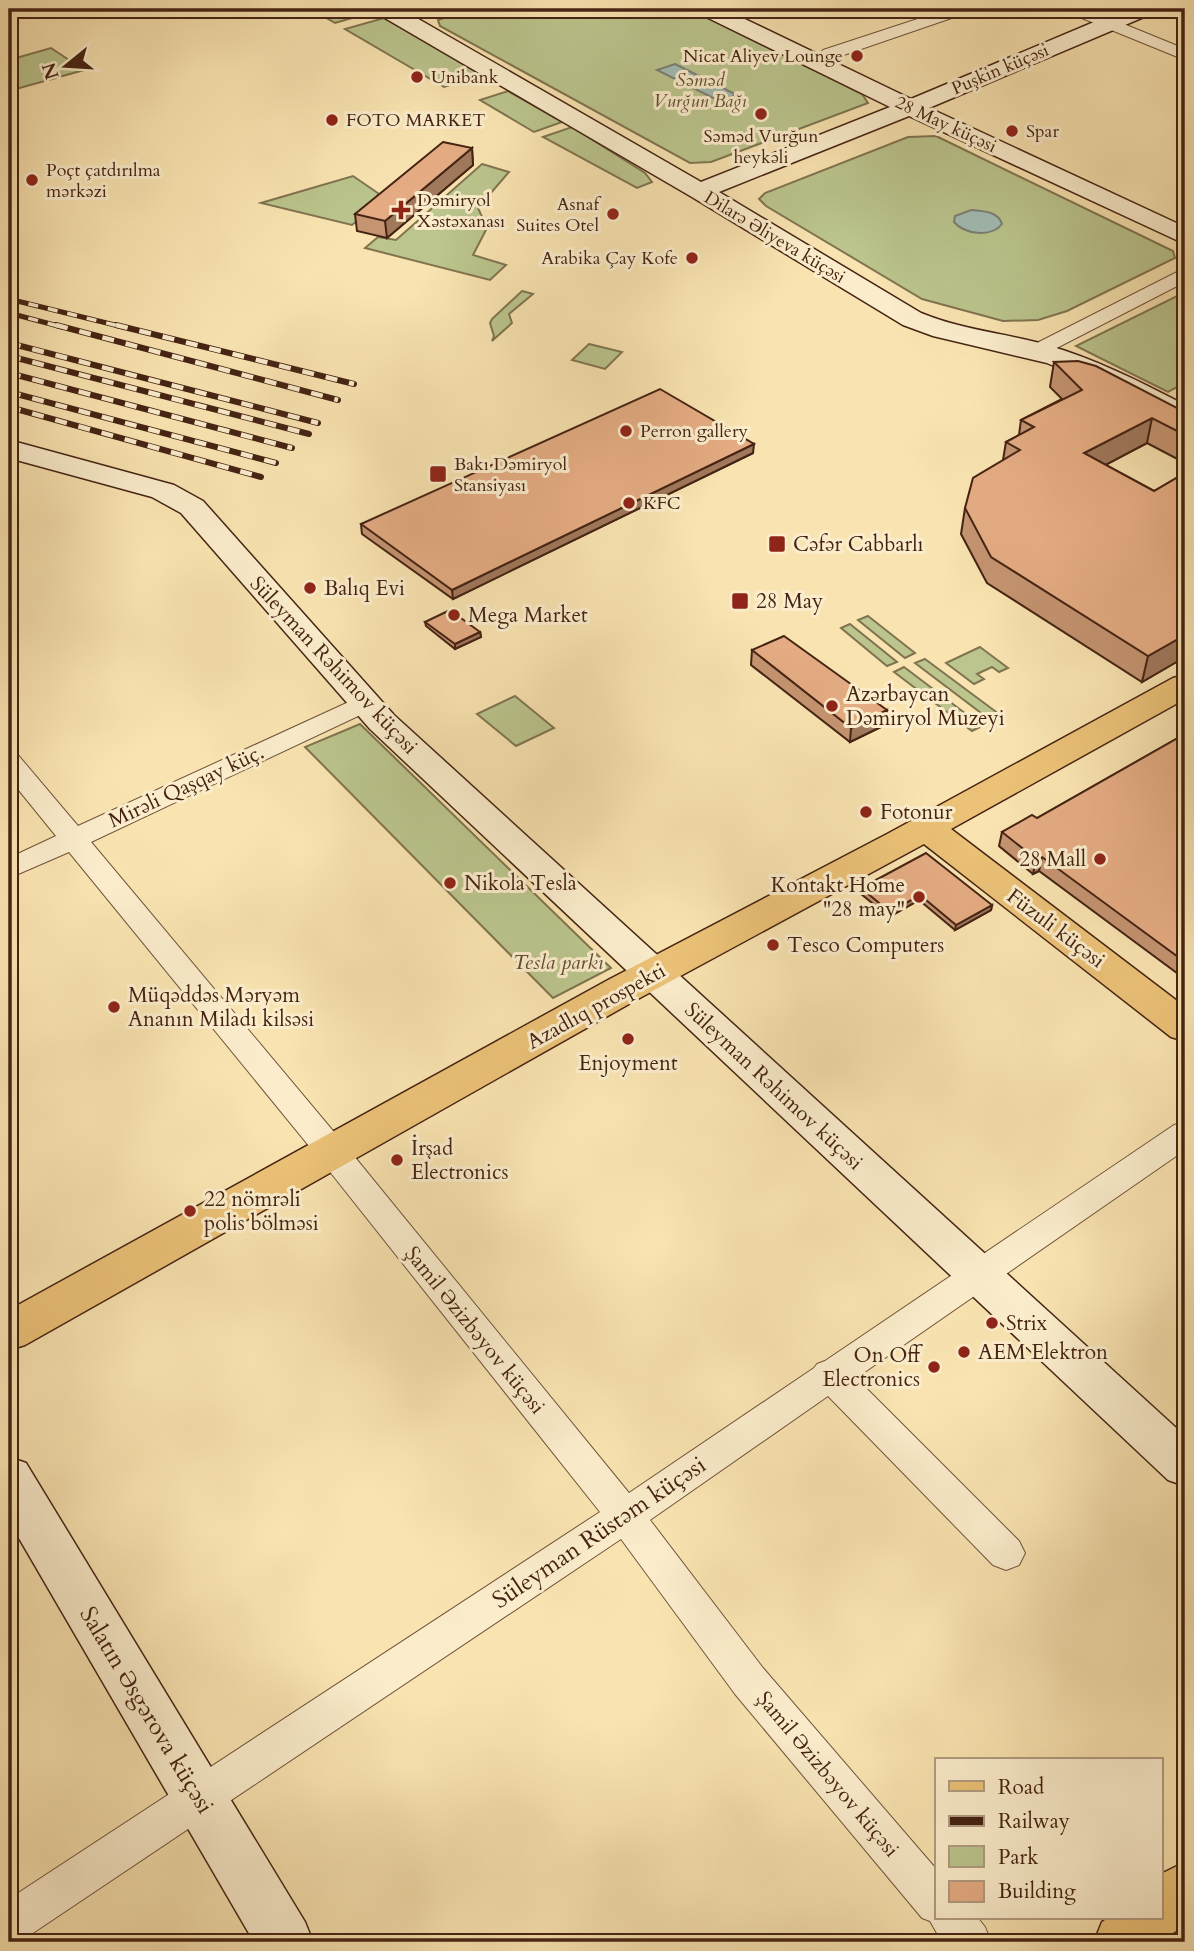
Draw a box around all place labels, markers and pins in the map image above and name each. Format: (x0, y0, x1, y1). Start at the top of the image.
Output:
place label: Nicat Aliyev Lounge (683, 44, 843, 69)
marker: Nicat Aliyev Lounge (849, 48, 865, 64)
place label: Unibank (431, 65, 499, 90)
marker: Unibank (409, 69, 425, 85)
marker: Səməd Vurğun heykəli (753, 106, 769, 122)
place label: FOTO MARKET (346, 108, 485, 133)
marker: FOTO MARKET (324, 112, 340, 128)
place label: Spar (1026, 119, 1059, 144)
marker: Spar (1004, 123, 1020, 139)
place label: Səməd Vurğun heykəli (704, 124, 819, 170)
place label: Poçt çatdırılma mərkəzi (46, 158, 161, 204)
marker: Poçt çatdırılma mərkəzi (24, 172, 40, 188)
place label: Dəmiryol Xəstəxanası (417, 188, 505, 234)
place label: Asnaf Suites Otel (516, 192, 603, 238)
marker: Dəmiryol Xəstəxanası (391, 200, 411, 220)
marker: Asnaf Suites Otel (605, 206, 621, 222)
place label: Arabika Çay Kofe (541, 246, 678, 271)
marker: Arabika Çay Kofe (684, 250, 700, 266)
place label: Perron gallery (640, 419, 749, 444)
marker: Perron gallery (618, 423, 634, 439)
place label: Bakı Dəmiryol Stansiyası (454, 452, 567, 498)
marker: Bakı Dəmiryol Stansiyası (428, 464, 448, 484)
place label: KFC (643, 491, 681, 516)
marker: KFC (621, 495, 637, 511)
place label: Cəfər Cabbarlı (793, 530, 924, 559)
marker: Cəfər Cabbarlı (767, 534, 787, 554)
place label: Balıq Evi (324, 574, 405, 603)
marker: Balıq Evi (302, 580, 318, 596)
place label: 28 May (756, 587, 823, 616)
marker: 28 May (730, 591, 750, 611)
place label: Mega Market (468, 601, 588, 630)
marker: Mega Market (446, 607, 462, 623)
place label: Azərbaycan Dəmiryol Muzeyi (846, 680, 1005, 733)
marker: Azərbaycan Dəmiryol Muzeyi (824, 698, 840, 714)
place label: Fotonur (880, 798, 953, 827)
marker: Fotonur (858, 804, 874, 820)
place label: 28 Mall (1019, 845, 1086, 874)
marker: 28 Mall (1092, 851, 1108, 867)
place label: Nikola Tesla (464, 869, 577, 898)
place label: Kontakt Home "28 may" (771, 871, 905, 924)
marker: Nikola Tesla (442, 875, 458, 891)
marker: Kontakt Home "28 may" (911, 889, 927, 905)
place label: Tesco Computers (787, 931, 944, 960)
marker: Tesco Computers (765, 937, 781, 953)
place label: Müqəddəs Məryəm Ananın Miladı kilsəsi (128, 981, 314, 1034)
marker: Müqəddəs Məryəm Ananın Miladı kilsəsi (106, 999, 122, 1015)
marker: Enjoyment (620, 1031, 636, 1047)
place label: Enjoyment (578, 1049, 678, 1078)
place label: İrşad Electronics (411, 1134, 509, 1187)
marker: İrşad Electronics (389, 1152, 405, 1168)
place label: 22 nömrəli polis bölməsi (204, 1185, 319, 1238)
marker: 22 nömrəli polis bölməsi (182, 1203, 198, 1219)
place label: Strix (1006, 1309, 1048, 1338)
marker: Strix (984, 1315, 1000, 1331)
place label: AEM Elektron (978, 1338, 1108, 1367)
place label: On Off Electronics (822, 1341, 923, 1394)
marker: AEM Elektron (956, 1344, 972, 1360)
marker: On Off Electronics (926, 1359, 942, 1375)

